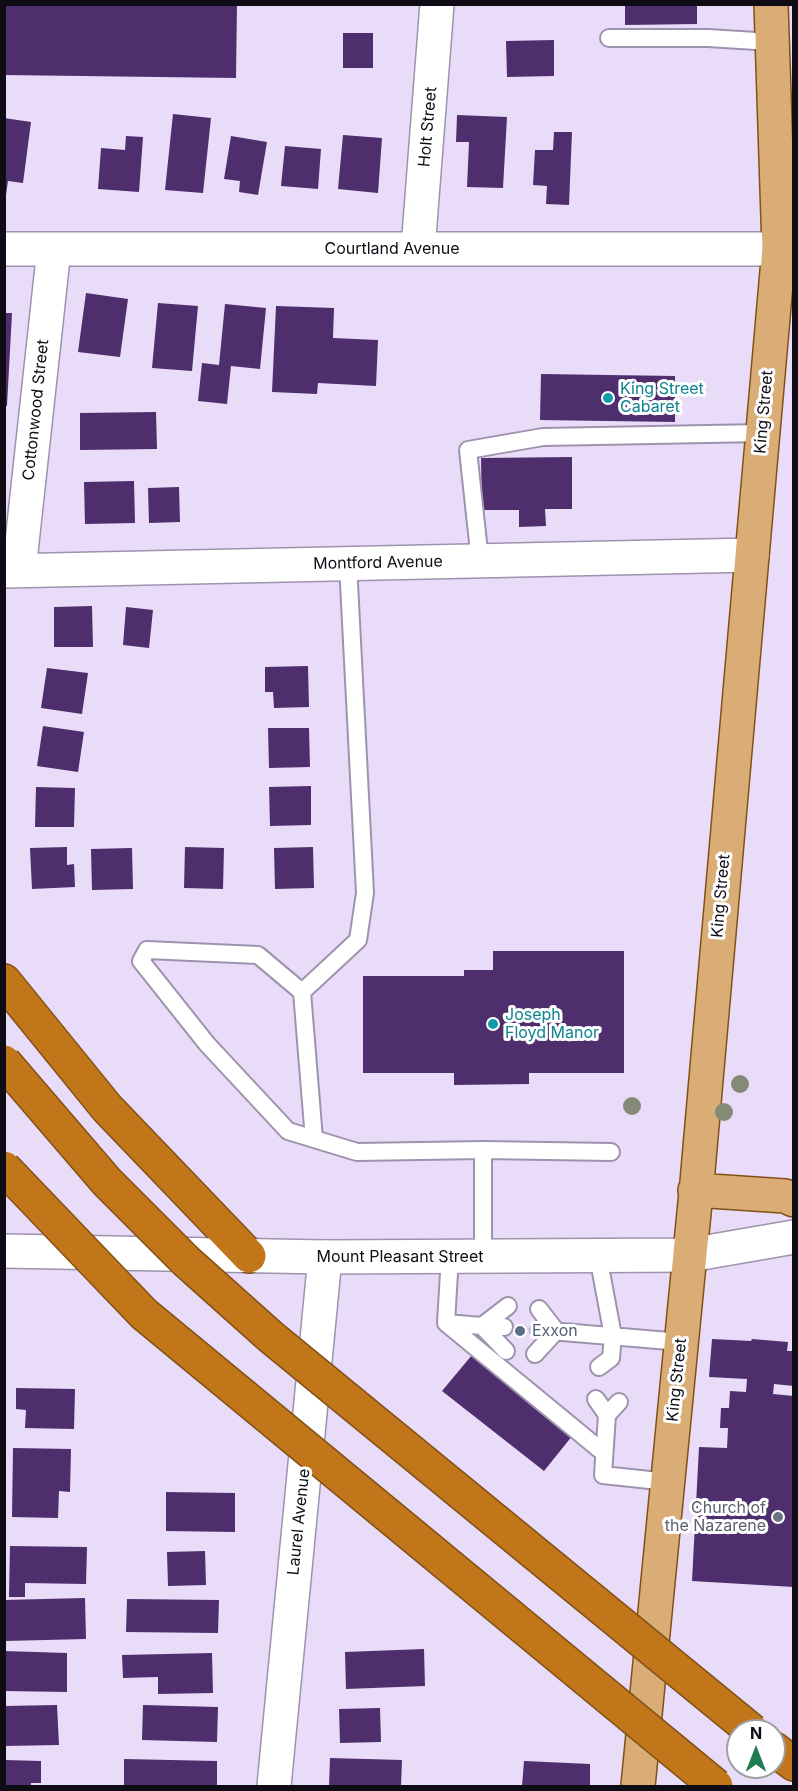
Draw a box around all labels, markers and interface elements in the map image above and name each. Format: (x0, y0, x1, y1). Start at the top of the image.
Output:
street label: Holt Street (415, 86, 441, 168)
street label: Courtland Avenue (324, 239, 460, 259)
street label: Cottonwood Street (19, 339, 53, 481)
street label: King Street (751, 369, 777, 455)
place label: King Street Cabaret (620, 379, 704, 417)
marker: King Street Cabaret (601, 391, 615, 405)
street label: Montford Avenue (313, 552, 443, 574)
street label: King Street (708, 853, 734, 939)
place label: Joseph Floyd Manor (505, 1005, 599, 1043)
marker: Joseph Floyd Manor (486, 1017, 500, 1031)
street label: Mount Pleasant Street (316, 1247, 484, 1267)
place label: Exxon (532, 1321, 578, 1341)
marker: Exxon (513, 1324, 527, 1338)
street label: King Street (663, 1337, 691, 1423)
street label: Laurel Avenue (284, 1468, 314, 1576)
place label: Church of the Nazarene (665, 1498, 766, 1536)
marker: Church of the Nazarene (771, 1510, 785, 1524)
north arrow (726, 1719, 786, 1779)
text: N (750, 1723, 762, 1743)

